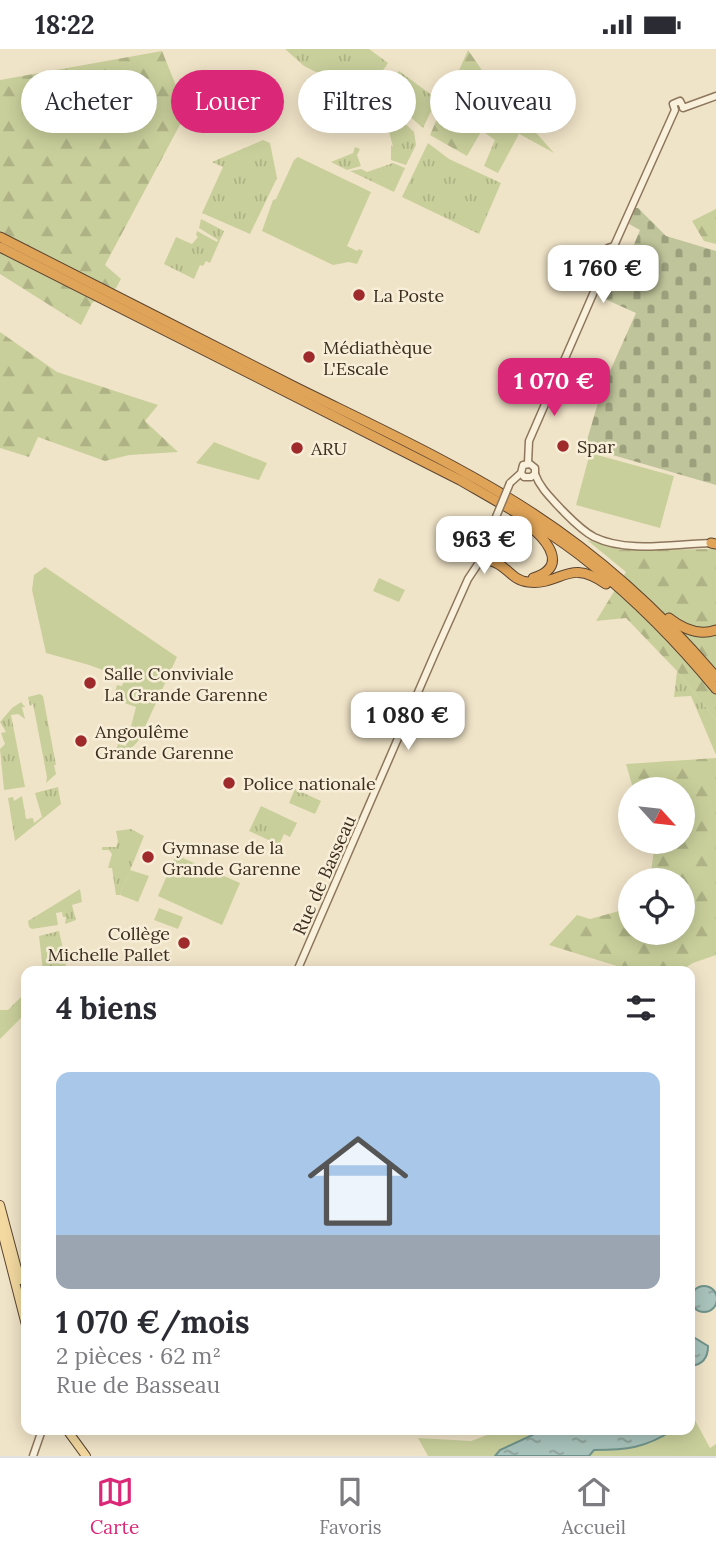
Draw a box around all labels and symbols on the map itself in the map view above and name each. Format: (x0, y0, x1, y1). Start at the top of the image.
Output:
pin: 1 760 € (538, 245, 668, 305)
place label: La Poste (373, 284, 444, 307)
marker: La Poste (351, 287, 367, 303)
place label: Médiathèque L'Escale (323, 336, 433, 380)
marker: Médiathèque L'Escale (301, 349, 317, 365)
pin: 1 070 € (489, 359, 619, 418)
place label: Spar (577, 435, 615, 458)
place label: ARU (310, 437, 347, 460)
marker: Spar (555, 438, 571, 454)
marker: ARU (289, 440, 305, 456)
pin: 963 € (435, 517, 533, 576)
place label: Salle Conviviale La Grande Garenne (104, 662, 268, 706)
marker: Salle Conviviale La Grande Garenne (82, 675, 98, 691)
pin: 1 080 € (343, 693, 473, 752)
place label: Angoulême Grande Garenne (94, 720, 234, 764)
marker: Angoulême Grande Garenne (73, 733, 89, 749)
place label: Police nationale (243, 772, 376, 795)
marker: Police nationale (221, 775, 237, 791)
north arrow (618, 777, 695, 854)
street label: Rue de Basseau (287, 811, 361, 938)
place label: Gymnase de la Grande Garenne (162, 836, 301, 880)
marker: Gymnase de la Grande Garenne (140, 849, 156, 865)
place label: Collège Michelle Pallet (48, 922, 170, 966)
marker: Collège Michelle Pallet (176, 935, 192, 951)

